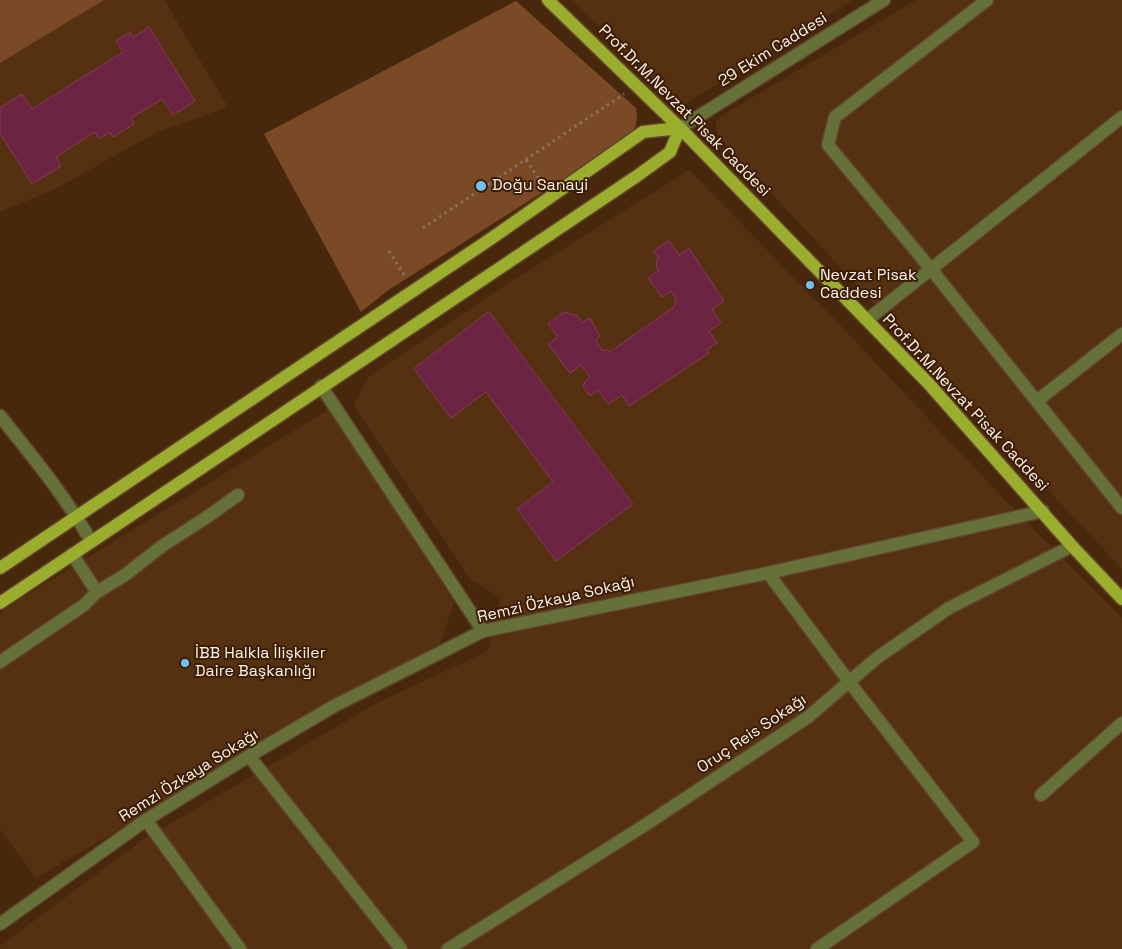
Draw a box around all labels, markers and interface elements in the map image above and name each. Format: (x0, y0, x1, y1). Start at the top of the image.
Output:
street label: 29 Ekim Caddesi (715, 9, 831, 91)
street label: Prof.Dr.M.Nevzat Pisak Caddesi (594, 21, 774, 201)
place label: Doğu Sanayi (492, 176, 588, 196)
marker: Doğu Sanayi (474, 179, 488, 193)
place label: Nevzat Pisak Caddesi (820, 266, 917, 304)
marker: Nevzat Pisak Caddesi (804, 279, 816, 291)
street label: Prof.Dr.M.Nevzat Pisak Caddesi (878, 310, 1052, 496)
street label: Remzi Özkaya Sokağı (476, 573, 636, 627)
place label: İBB Halkla İlişkiler Daire Başkanlığı (195, 644, 326, 682)
marker: İBB Halkla İlişkiler Daire Başkanlığı (179, 657, 191, 669)
street label: Oruç Reis Sokağı (694, 690, 810, 778)
street label: Remzi Özkaya Sokağı (116, 725, 262, 827)

